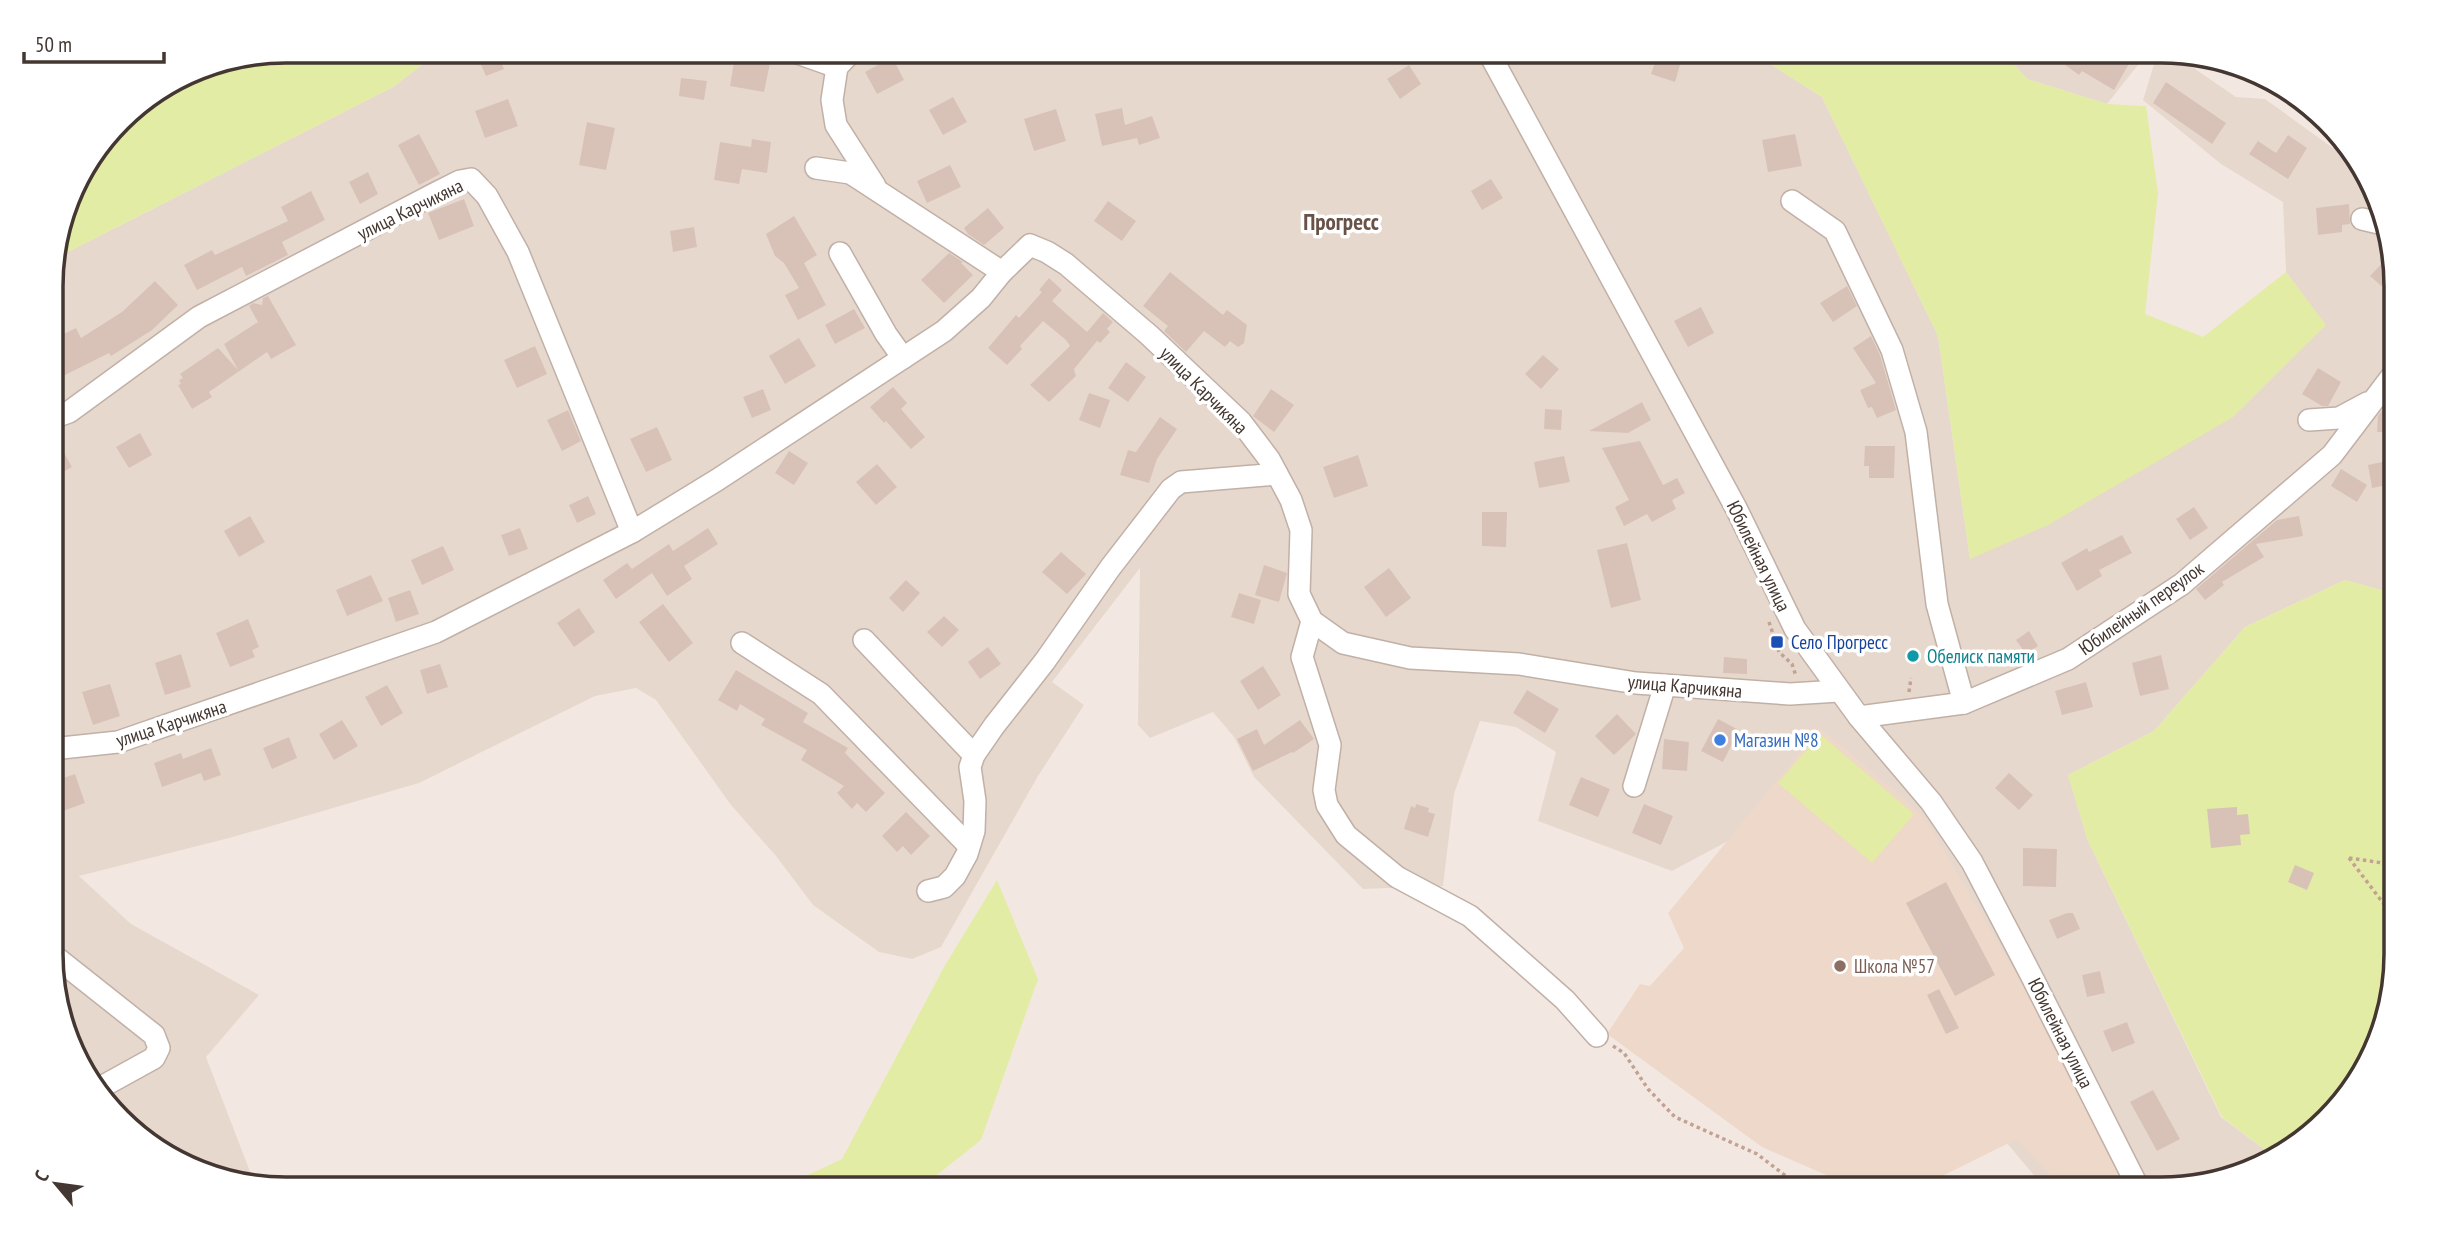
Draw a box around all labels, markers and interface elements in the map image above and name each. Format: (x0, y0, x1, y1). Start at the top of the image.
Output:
scale bar (24, 21, 164, 65)
text: 50 m (35, 31, 72, 58)
street label: улица Карчикяна (353, 173, 467, 245)
district label: Прогресс (1303, 207, 1379, 236)
street label: улица Карчикяна (1155, 341, 1253, 439)
street label: Юбилейная улица (1722, 497, 1796, 615)
street label: Юбилейный переулок (2074, 556, 2209, 660)
place label: Село Прогресс (1791, 630, 1888, 654)
marker: Село Прогресс (1769, 634, 1785, 650)
place label: Обелиск памяти (1927, 644, 2035, 668)
marker: Обелиск памяти (1905, 648, 1921, 664)
street label: улица Карчикяна (1627, 669, 1743, 703)
street label: улица Карчикяна (113, 694, 229, 752)
place label: Магазин №8 (1734, 728, 1818, 752)
marker: Магазин №8 (1712, 732, 1728, 748)
place label: Школа №57 (1854, 954, 1935, 978)
marker: Школа №57 (1832, 958, 1848, 974)
street label: Юбилейная улица (2023, 974, 2099, 1092)
north arrow (21, 1149, 91, 1219)
text: С (29, 1166, 54, 1185)

